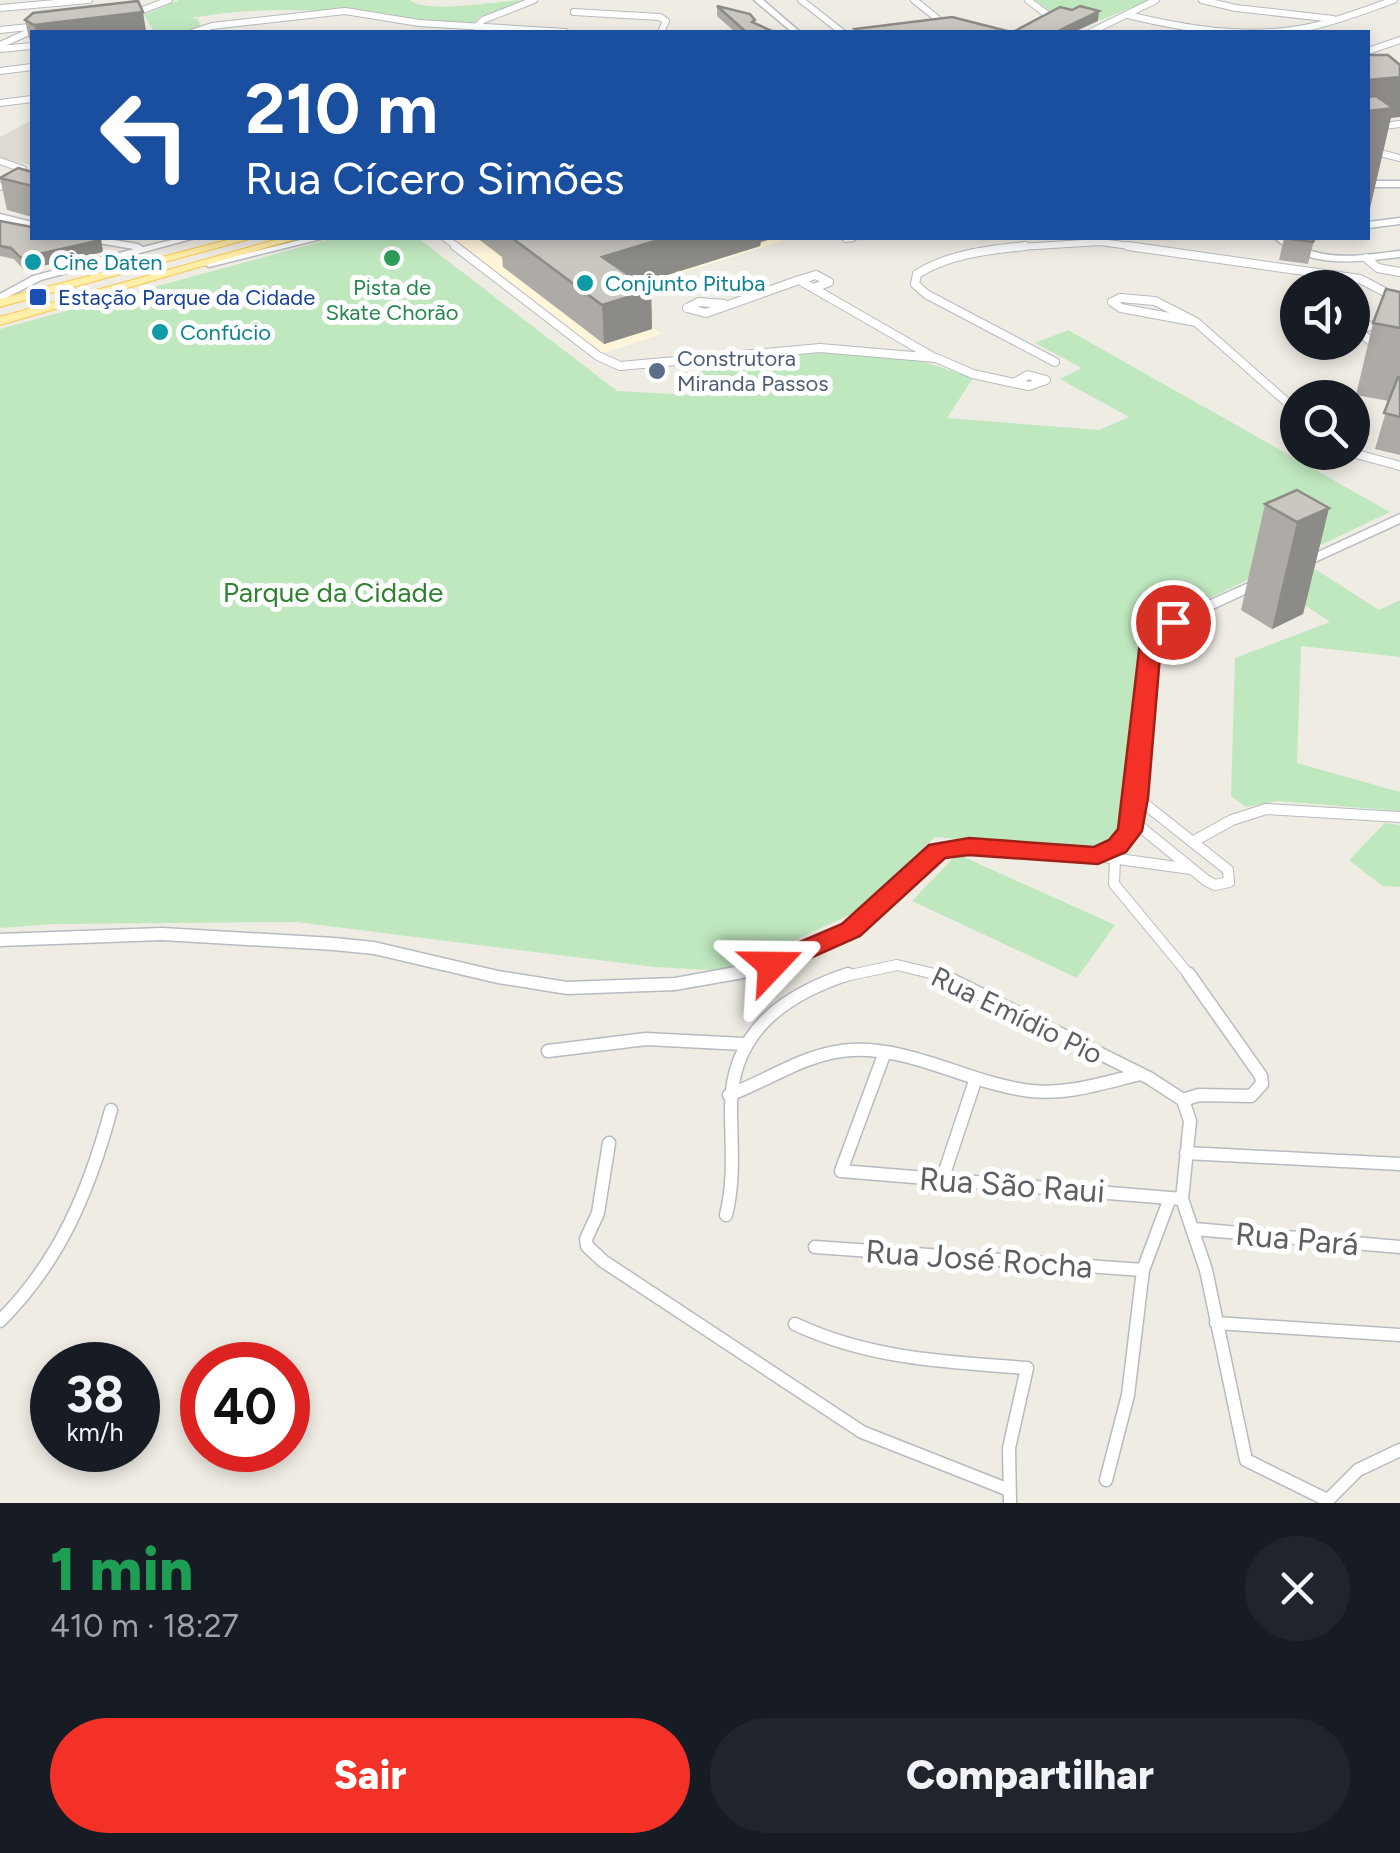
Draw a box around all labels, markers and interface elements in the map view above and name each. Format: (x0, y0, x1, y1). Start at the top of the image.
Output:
text: 210 m (245, 66, 438, 151)
icon: left (80, 70, 210, 200)
text: Rua Cícero Simões (245, 151, 625, 205)
marker: Pista de Skate Chorão (381, 247, 403, 269)
place label: Cine Daten (53, 249, 163, 276)
marker: Cine Daten (22, 251, 44, 273)
place label: Conjunto Pituba (605, 270, 765, 297)
map controls (1280, 270, 1370, 470)
button: sound (1280, 270, 1370, 360)
marker: Conjunto Pituba (574, 272, 596, 294)
place label: Pista de Skate Chorão (325, 274, 459, 326)
place label: Estação Parque da Cidade (58, 284, 315, 311)
marker: Estação Parque da Cidade (27, 286, 49, 308)
place label: Confúcio (180, 319, 271, 346)
marker: Confúcio (149, 321, 171, 343)
place label: Construtora Miranda Passos (677, 345, 828, 397)
marker: Construtora Miranda Passos (646, 360, 668, 382)
button: search (1280, 380, 1370, 470)
park label: Parque da Cidade (223, 575, 443, 609)
pin (1131, 580, 1216, 665)
icon: arrive (1146, 595, 1201, 650)
position arrow (720, 913, 824, 1017)
street label: Rua Emídio Pio (926, 959, 1108, 1071)
street label: Rua São Raui (918, 1160, 1106, 1210)
street label: Rua Pará (1234, 1215, 1360, 1263)
street label: Rua José Rocha (864, 1232, 1094, 1286)
speed limit sign: 40 (180, 1342, 310, 1472)
text: 38 (66, 1364, 124, 1425)
text: km/h (66, 1417, 124, 1447)
text: 1 min (50, 1533, 193, 1605)
button: close (1245, 1536, 1350, 1641)
text: 410 m · 18:27 (50, 1607, 239, 1645)
button: Sair (50, 1718, 690, 1833)
button: Compartilhar (710, 1718, 1350, 1833)

